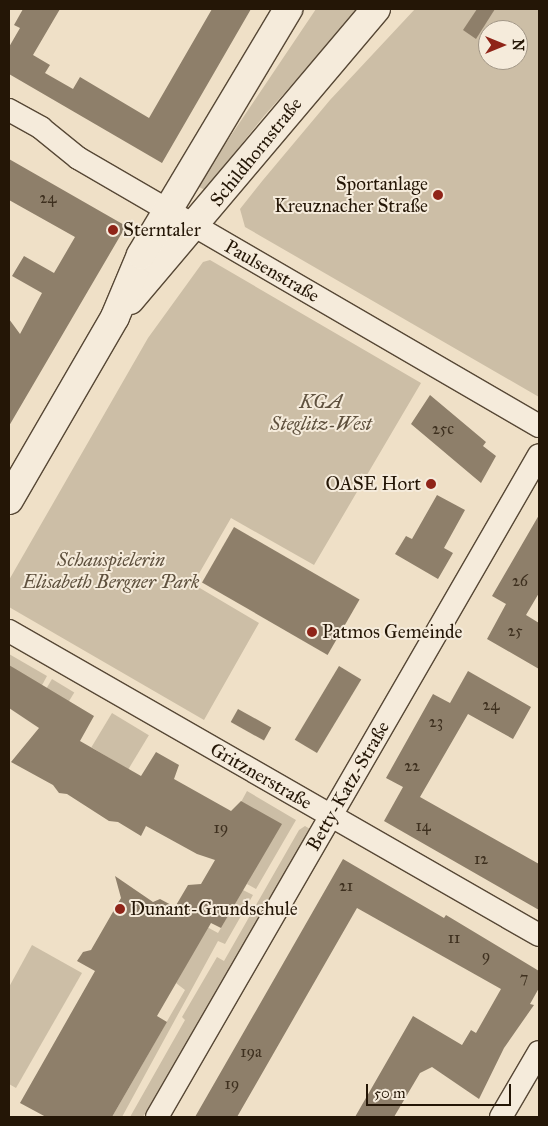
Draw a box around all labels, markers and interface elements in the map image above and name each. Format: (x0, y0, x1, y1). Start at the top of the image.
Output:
north arrow (478, 20, 528, 70)
text: N (509, 39, 526, 51)
street label: Schildhornstraße (205, 93, 307, 211)
place label: Sportanlage Kreuznacher Straße (274, 173, 428, 217)
house number: 24 (40, 188, 56, 208)
marker: Sportanlage Kreuznacher Straße (432, 189, 444, 201)
place label: Sterntaler (123, 219, 201, 241)
marker: Sterntaler (107, 224, 119, 236)
street label: Paulsenstraße (221, 235, 323, 307)
park label: KGA Steglitz-West (270, 391, 372, 435)
house number: 25c (432, 419, 454, 439)
place label: OASE Hort (326, 473, 421, 495)
marker: OASE Hort (425, 478, 437, 490)
park label: Schauspielerin Elisabeth Bergner Park (23, 549, 199, 593)
house number: 26 (512, 571, 528, 591)
place label: Patmos Gemeinde (322, 621, 462, 643)
house number: 25 (507, 621, 523, 641)
marker: Patmos Gemeinde (306, 626, 318, 638)
house number: 24 (483, 695, 499, 715)
house number: 23 (429, 712, 443, 732)
street label: Betty-Katz-Straße (302, 717, 394, 855)
street label: Gritznerstraße (206, 738, 316, 814)
house number: 22 (404, 756, 420, 776)
house number: 14 (415, 816, 431, 836)
house number: 19 (214, 818, 228, 838)
house number: 12 (474, 849, 488, 869)
house number: 21 (339, 876, 353, 896)
place label: Dunant-Grundschule (130, 898, 298, 920)
marker: Dunant-Grundschule (114, 903, 126, 915)
house number: 11 (448, 928, 460, 948)
house number: 9 (482, 946, 490, 966)
house number: 7 (520, 968, 528, 988)
house number: 19a (240, 1042, 262, 1062)
house number: 19 (225, 1074, 239, 1094)
scale bar (368, 1074, 513, 1106)
text: 50 m (374, 1084, 406, 1102)

